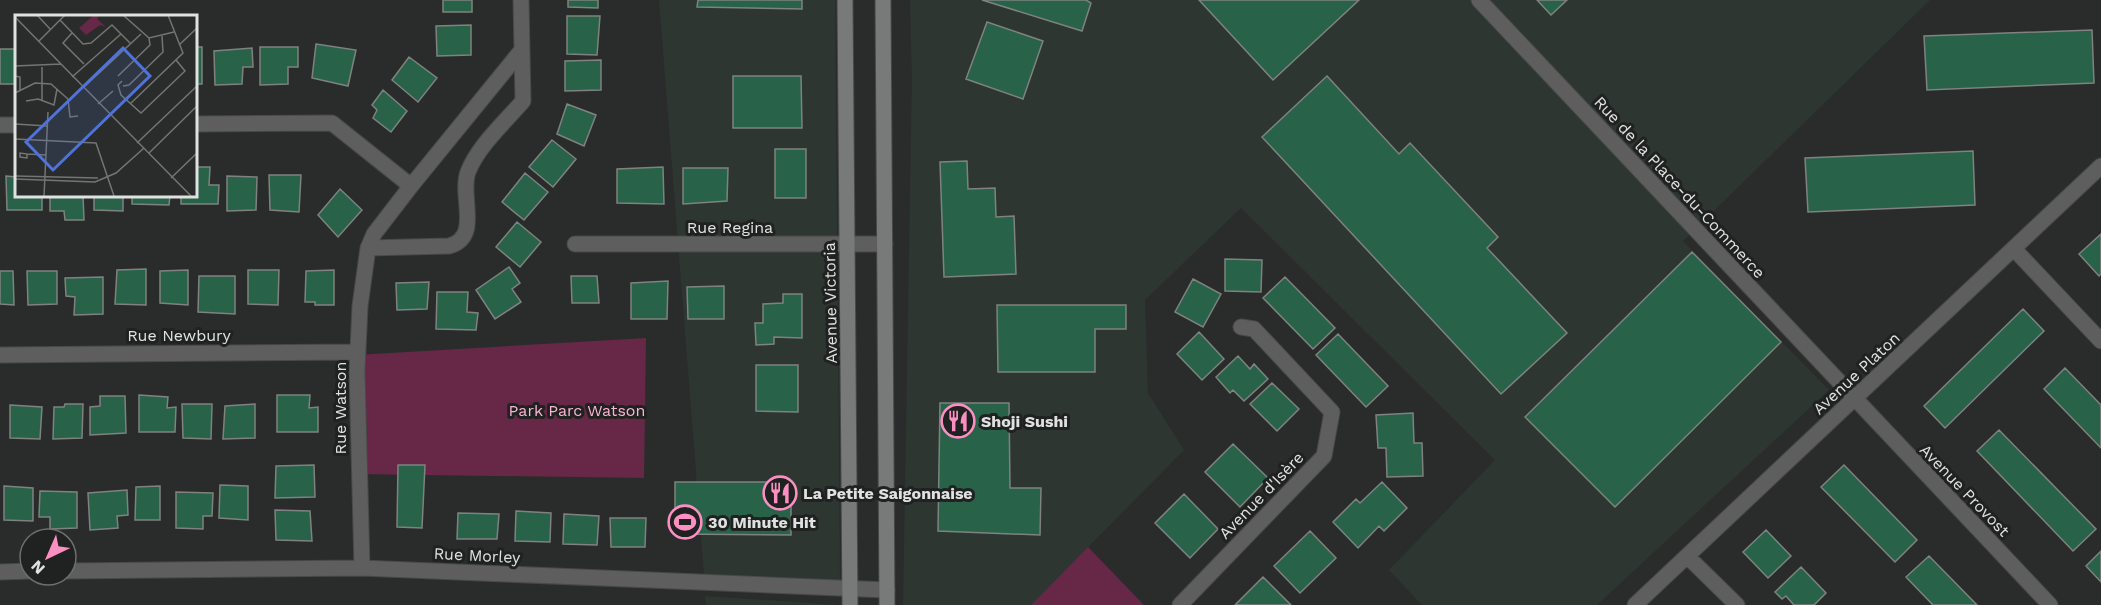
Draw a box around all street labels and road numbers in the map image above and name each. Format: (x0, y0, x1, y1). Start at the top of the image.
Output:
street label: Rue de la Place-du-Commerce (1590, 92, 1769, 282)
street label: Rue Regina (687, 218, 773, 237)
street label: Avenue Victoria (820, 242, 841, 364)
street label: Rue Newbury (127, 326, 232, 345)
street label: Avenue Platon (1809, 328, 1904, 418)
street label: Rue Watson (331, 362, 350, 454)
street label: Avenue Provost (1916, 440, 2014, 541)
street label: Avenue d'Isère (1215, 448, 1308, 543)
street label: Rue Morley (433, 544, 521, 567)

